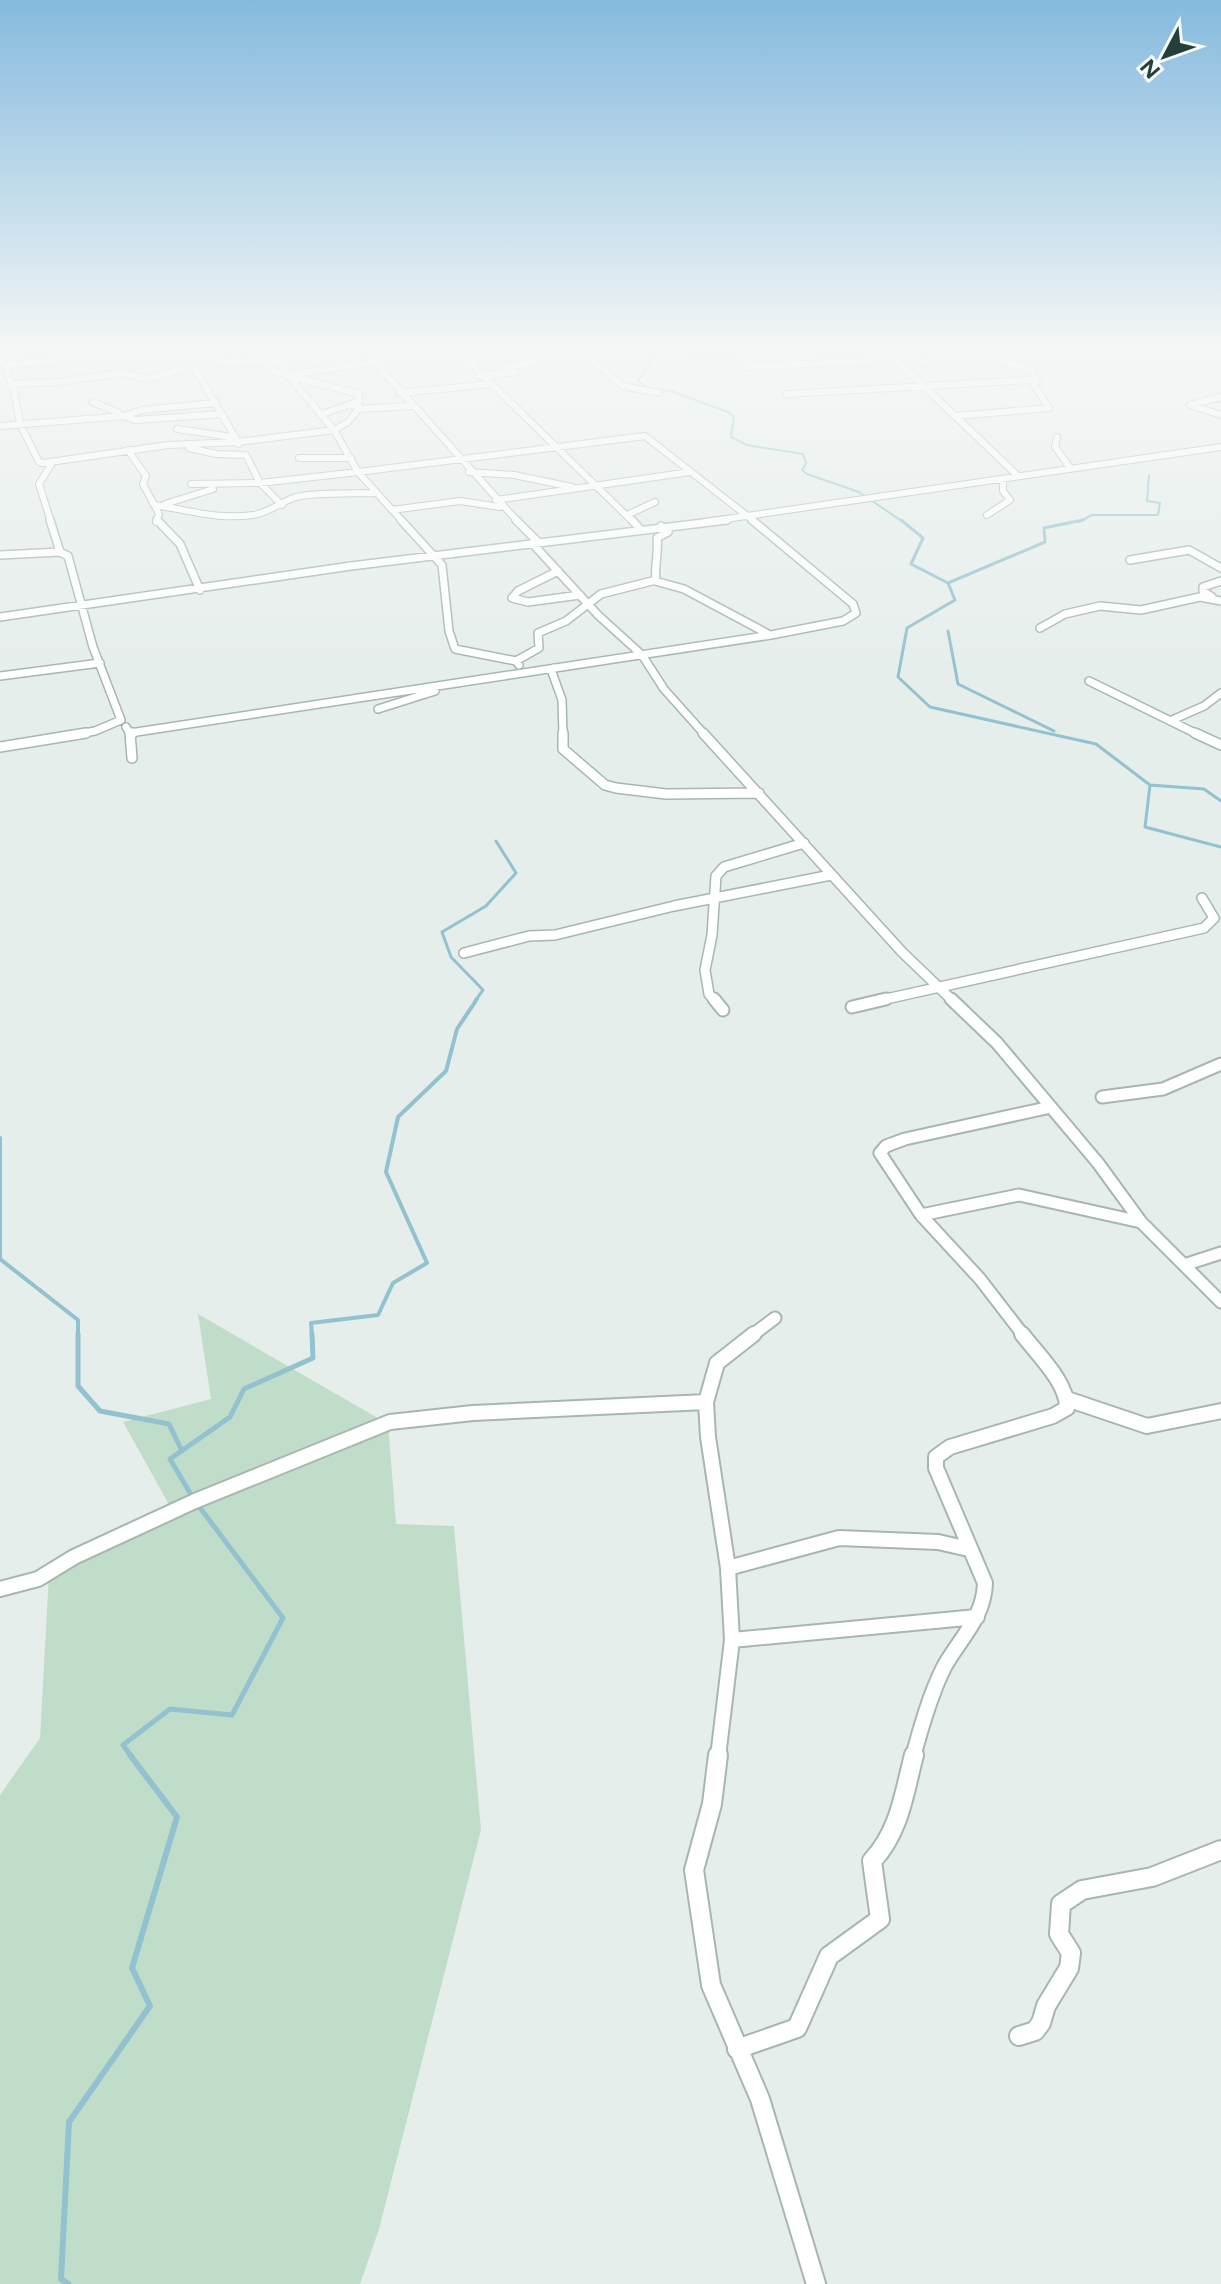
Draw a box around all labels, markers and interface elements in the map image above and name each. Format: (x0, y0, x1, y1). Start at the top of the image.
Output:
north arrow (1125, 16, 1205, 96)
text: N (1135, 54, 1166, 84)

